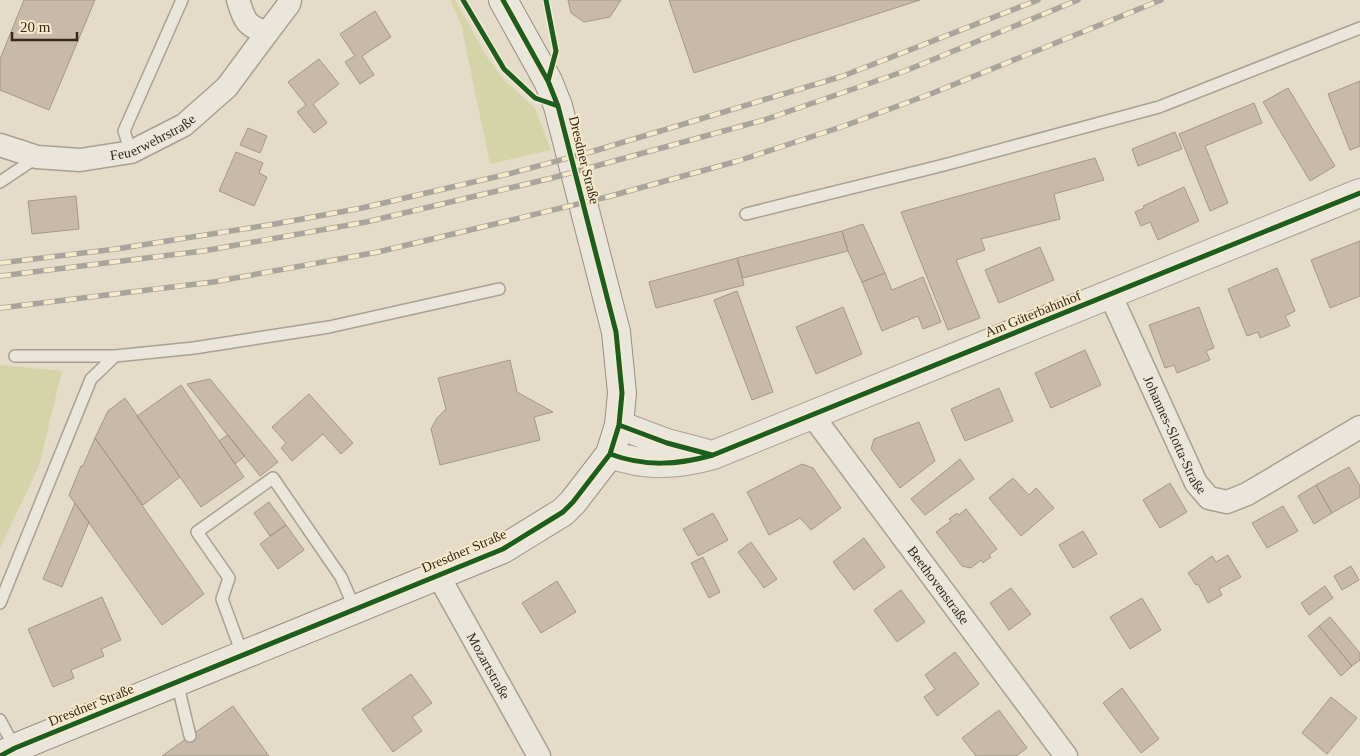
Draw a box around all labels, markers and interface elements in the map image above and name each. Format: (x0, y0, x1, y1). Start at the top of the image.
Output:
scale bar (12, 10, 78, 42)
text: 20 m (20, 19, 51, 35)
street label: Feuerwehrstraße (109, 111, 198, 163)
street label: Dresdner Straße (566, 114, 602, 206)
street label: Am Güterbahnhof (983, 288, 1084, 340)
street label: Johannes-Slotta-Straße (1141, 373, 1209, 497)
street label: Dresdner Straße (419, 526, 509, 576)
street label: Beethovenstraße (905, 543, 973, 627)
street label: Mozartstraße (464, 630, 513, 702)
street label: Dresdner Straße (46, 681, 136, 729)

